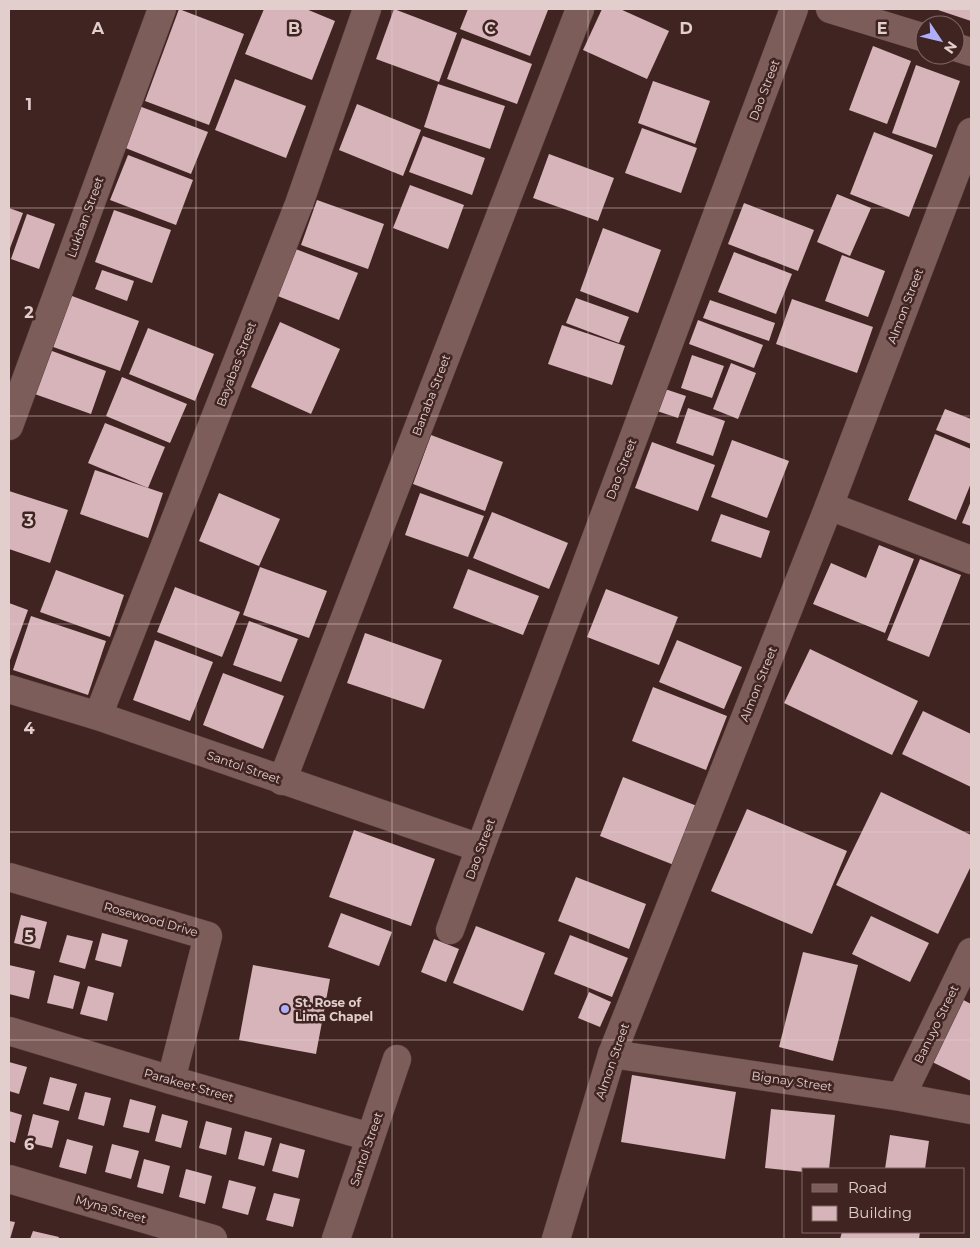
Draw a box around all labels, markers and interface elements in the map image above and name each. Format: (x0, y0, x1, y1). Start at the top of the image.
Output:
north arrow (915, 15, 965, 65)
text: A (91, 19, 105, 38)
text: B (288, 19, 300, 38)
text: C (484, 19, 496, 38)
text: D (679, 19, 693, 38)
text: E (877, 19, 887, 38)
text: N (940, 38, 961, 57)
street label: Dao Street (746, 57, 783, 123)
text: 1 (26, 95, 32, 114)
street label: Lukban Street (63, 174, 107, 259)
street label: Almon Street (884, 266, 926, 346)
text: 2 (24, 303, 34, 322)
street label: Bayabas Street (213, 319, 259, 409)
street label: Banaba Street (409, 352, 453, 438)
street label: Dao Street (603, 436, 640, 502)
text: 3 (23, 511, 34, 530)
street label: Almon Street (736, 644, 780, 724)
text: 4 (23, 719, 35, 738)
street label: Santol Street (205, 747, 283, 787)
street label: Dao Street (462, 816, 498, 882)
street label: Rosewood Drive (102, 898, 200, 940)
text: 5 (24, 927, 34, 946)
street label: Banuyo Street (911, 982, 962, 1066)
place label: St. Rose of Lima Chapel (295, 995, 373, 1024)
marker: St. Rose of Lima Chapel (279, 1003, 291, 1015)
street label: Almon Street (592, 1021, 632, 1101)
street label: Parakeet Street (142, 1065, 236, 1105)
street label: Bignay Street (751, 1068, 833, 1094)
street label: Santol Street (346, 1110, 386, 1188)
text: 6 (24, 1135, 34, 1154)
legend (802, 1168, 965, 1233)
text: Road (848, 1178, 887, 1197)
street label: Myna Street (74, 1192, 148, 1226)
text: Building (848, 1203, 912, 1222)

